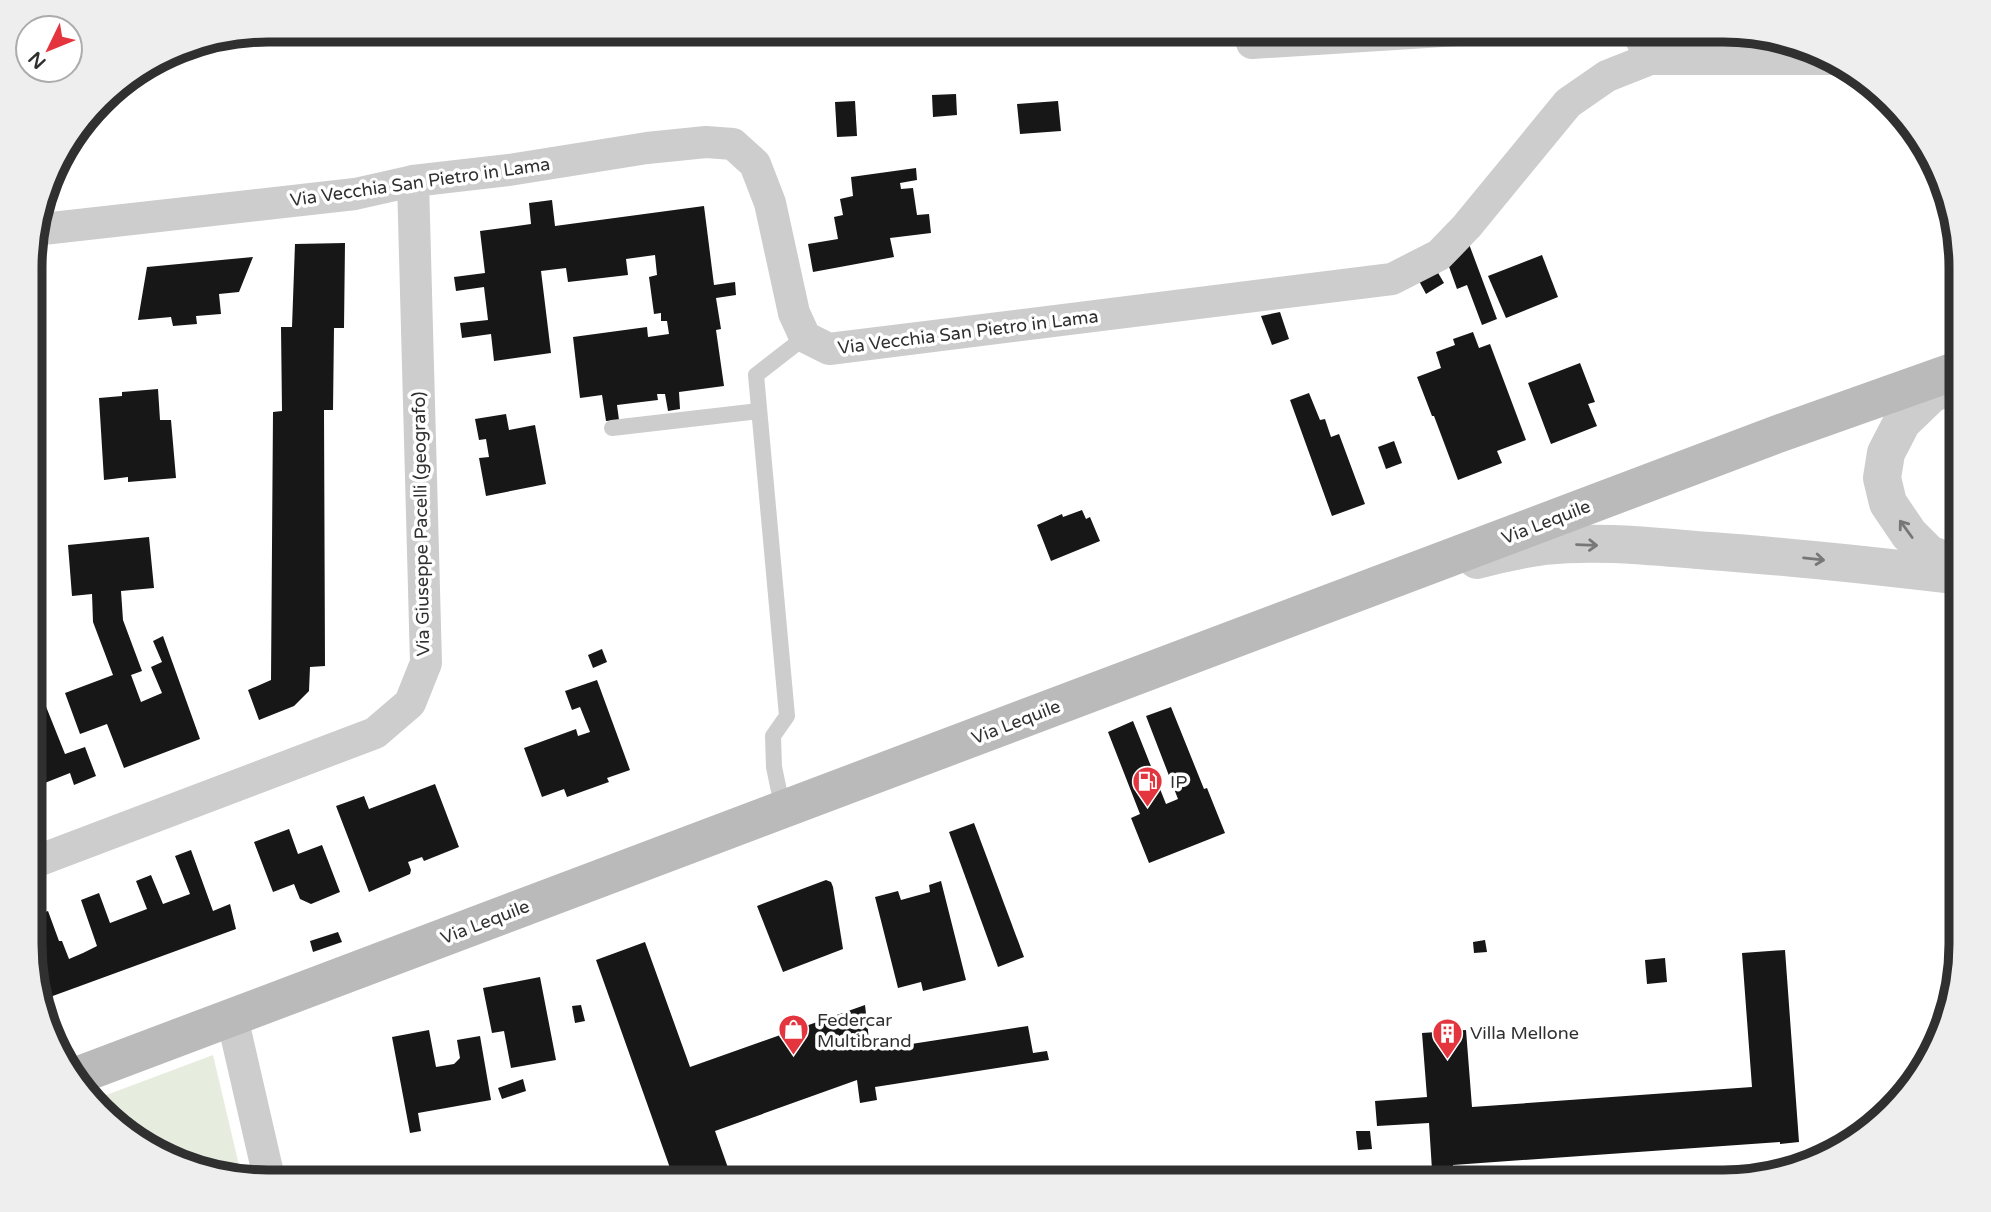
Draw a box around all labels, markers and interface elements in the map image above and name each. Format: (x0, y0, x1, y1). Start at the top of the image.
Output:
north arrow (14, 14, 84, 84)
text: N (24, 47, 51, 73)
street label: Via Vecchia San Pietro in Lama (289, 153, 551, 211)
street label: Via Vecchia San Pietro in Lama (836, 305, 1100, 359)
street label: Via Giuseppe Pacelli (geografo) (408, 391, 434, 657)
street label: Via Lequile (1498, 495, 1594, 549)
one-way arrow (1899, 520, 1913, 539)
one-way arrow (1575, 538, 1598, 551)
one-way arrow (1802, 553, 1824, 566)
street label: Via Lequile (968, 695, 1064, 749)
fuel station icon: IP (1130, 765, 1164, 809)
place label: IP (1170, 771, 1187, 793)
street label: Via Lequile (437, 895, 533, 949)
place label: Federcar Multibrand (817, 1009, 912, 1052)
shop icon: Federcar Multibrand (777, 1013, 811, 1057)
building icon: Villa Mellone (1430, 1016, 1464, 1060)
place label: Villa Mellone (1470, 1022, 1579, 1044)

